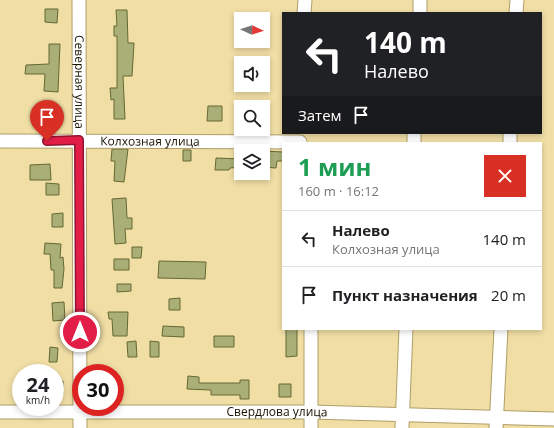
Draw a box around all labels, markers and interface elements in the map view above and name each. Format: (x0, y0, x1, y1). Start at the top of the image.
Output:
north arrow (234, 12, 270, 48)
map controls (234, 12, 270, 180)
text: 140 m (364, 23, 447, 61)
icon: left (298, 28, 350, 80)
street label: Северная улица (71, 35, 88, 129)
button: sound (234, 56, 270, 92)
text: Налево (364, 59, 429, 83)
pin (30, 100, 64, 141)
button: search (234, 100, 270, 136)
icon: arrive (350, 104, 372, 126)
text: Затем (298, 105, 342, 125)
icon: arrive (36, 106, 58, 128)
street label: Колхозная улица (100, 132, 200, 150)
button: layers (234, 144, 270, 180)
text: 1 мин (298, 150, 371, 183)
button: close (484, 155, 526, 197)
text: 160 m · 16:12 (298, 182, 379, 200)
text: Налево (332, 220, 390, 240)
icon: left (298, 228, 320, 250)
text: 140 m (482, 229, 526, 249)
text: Колхозная улица (332, 240, 440, 258)
icon: arrive (298, 284, 320, 306)
text: Пункт назначения (332, 285, 478, 305)
text: 20 m (491, 285, 526, 305)
position arrow (59, 311, 101, 353)
speed limit sign: 30 (72, 364, 124, 416)
text: 24 (27, 371, 49, 398)
text: km/h (26, 393, 50, 407)
street label: Свердлова улица (227, 403, 328, 420)

